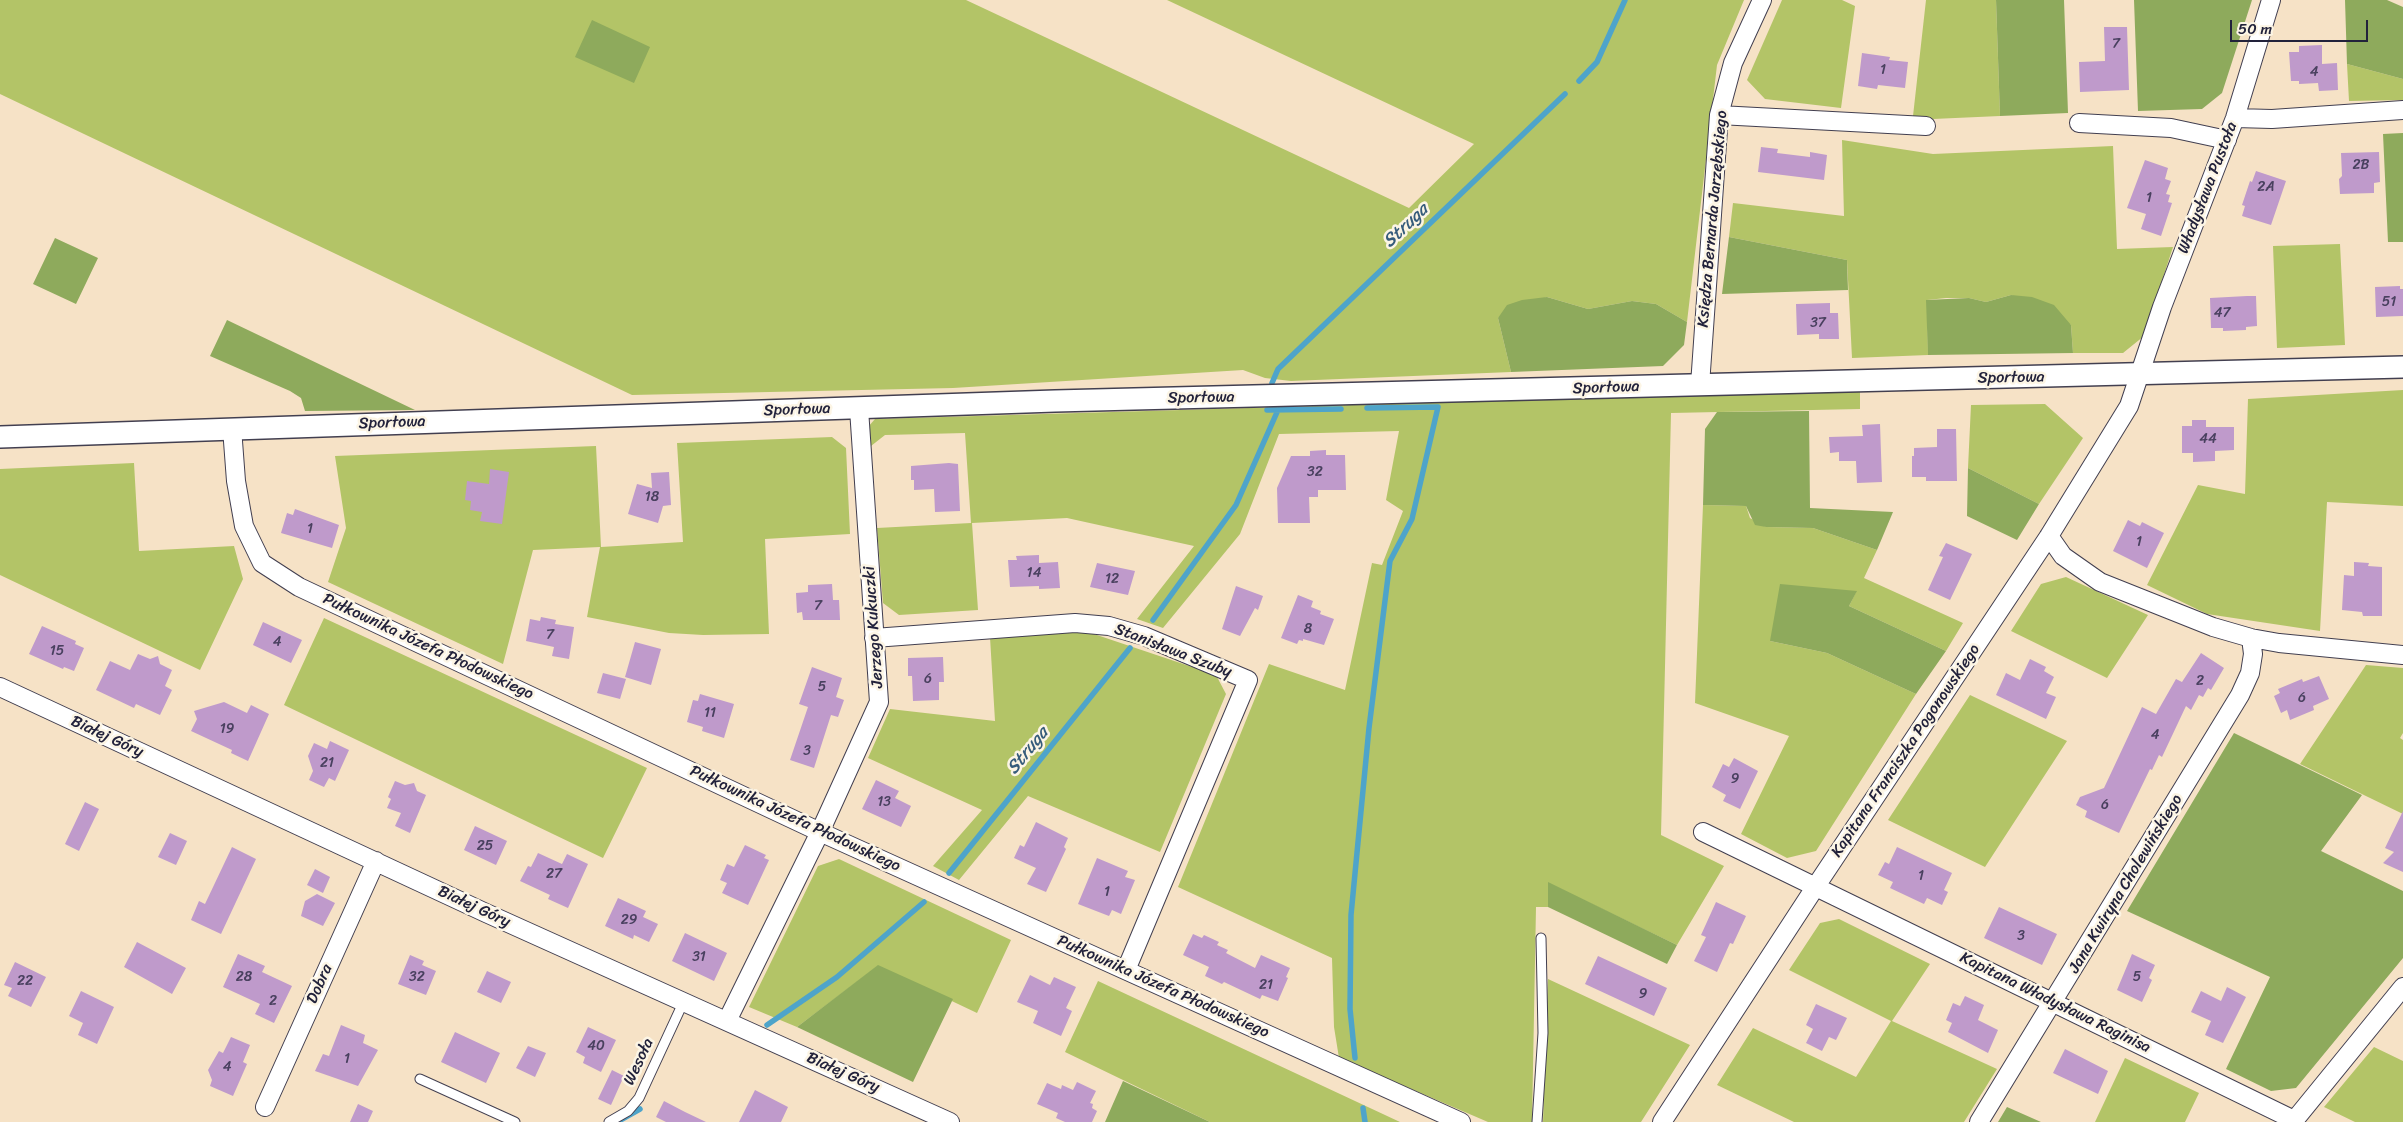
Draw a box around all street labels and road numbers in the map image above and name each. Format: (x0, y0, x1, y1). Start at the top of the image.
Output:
street label: Księdza Bernarda Jarzębskiego (1694, 110, 1732, 328)
street label: Władysława Pustoła (2174, 119, 2242, 257)
street label: Sportowa (1977, 368, 2045, 388)
street label: Sportowa (1572, 377, 1640, 399)
street label: Sportowa (1167, 388, 1235, 408)
street label: Sportowa (763, 399, 831, 421)
street label: Sportowa (358, 412, 426, 434)
street label: Jerzego Kukuczki (860, 565, 888, 689)
street label: Pułkownika Józefa Płodowskiego (320, 590, 536, 704)
street label: Stanisława Szuby (1112, 620, 1234, 682)
street label: Kapitana Franciszka Pogonowskiego (1827, 641, 1985, 861)
street label: Białej Góry (68, 712, 146, 762)
street label: Pułkownika Józefa Płodowskiego (687, 762, 903, 876)
street label: Jana Kwiryna Cholewińskiego (2065, 791, 2187, 977)
street label: Białej Góry (435, 882, 513, 932)
street label: Pułkownika Józefa Płodowskiego (1054, 931, 1272, 1043)
street label: Kapitana Władysława Raginisa (1957, 948, 2153, 1058)
street label: Dobra (303, 961, 337, 1007)
street label: Wesoła (620, 1036, 658, 1088)
street label: Białej Góry (804, 1048, 882, 1098)

